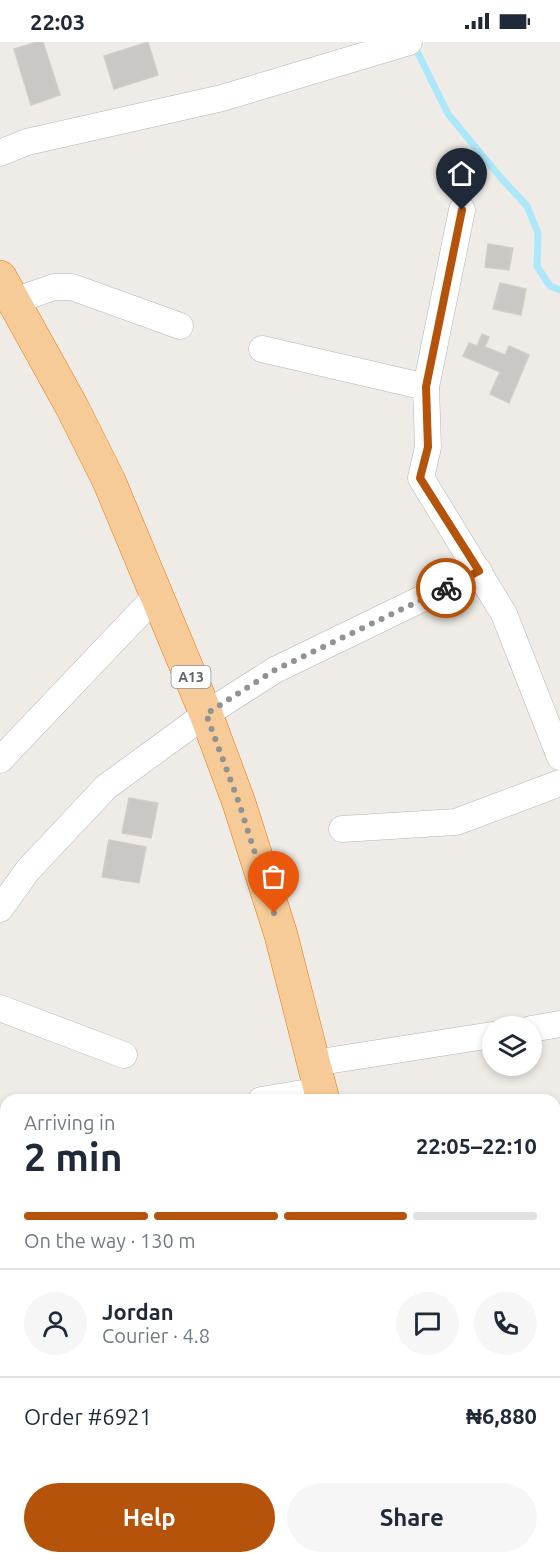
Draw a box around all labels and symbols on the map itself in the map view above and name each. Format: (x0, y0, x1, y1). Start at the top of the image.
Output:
pin (436, 148, 487, 210)
courier (416, 558, 476, 618)
road number: A13 (172, 666, 210, 688)
pin (248, 851, 299, 913)

